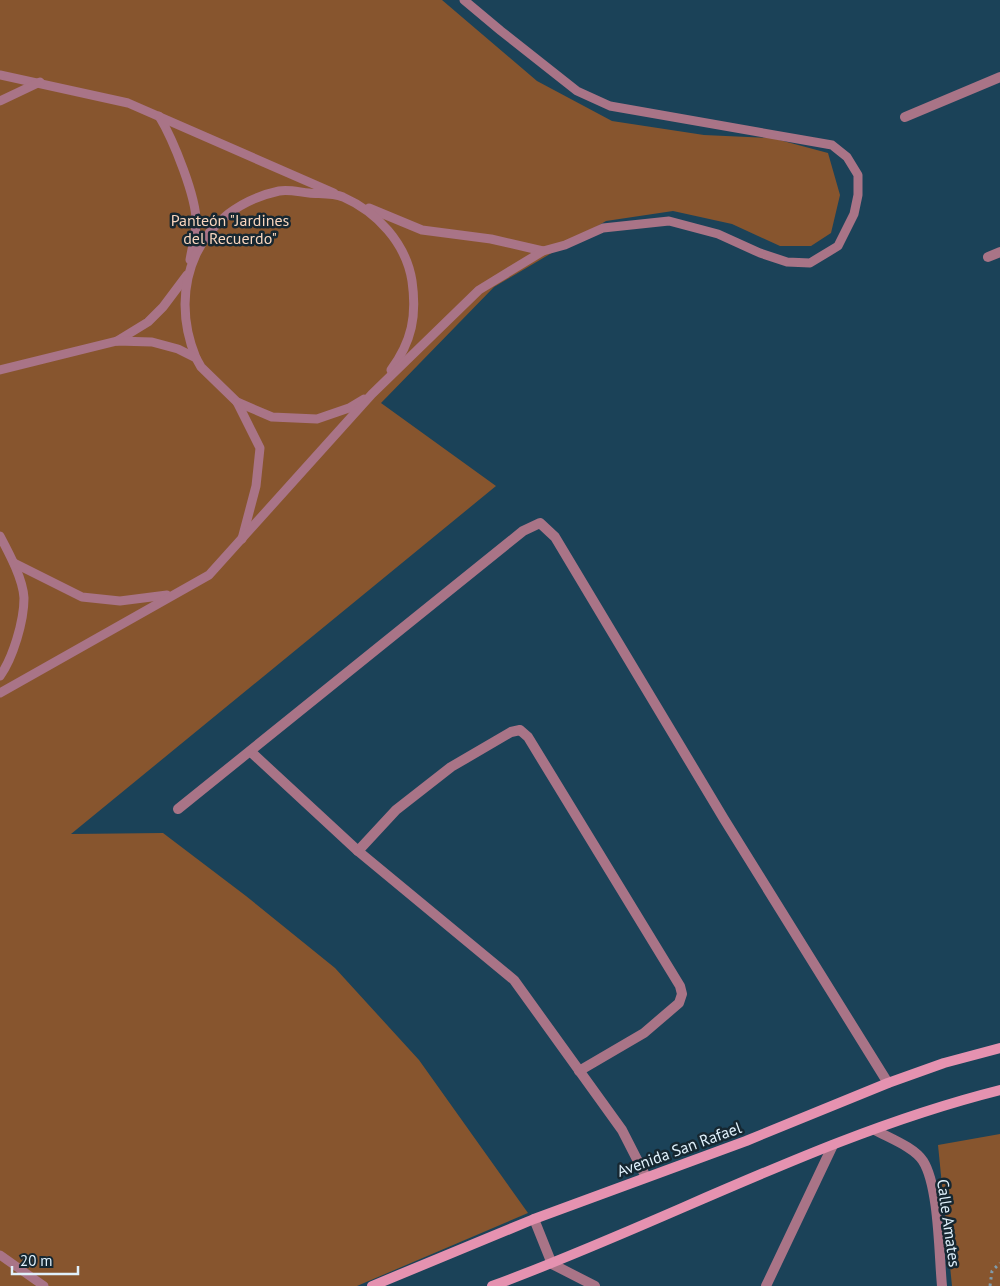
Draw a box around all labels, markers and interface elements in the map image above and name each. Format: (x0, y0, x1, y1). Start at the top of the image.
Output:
park label: Panteón "Jardines del Recuerdo" (171, 210, 290, 248)
street label: Avenida San Rafael (614, 1117, 744, 1181)
street label: Calle Amates (933, 1178, 965, 1268)
scale bar (12, 1244, 79, 1276)
text: 20 m (20, 1251, 53, 1270)

